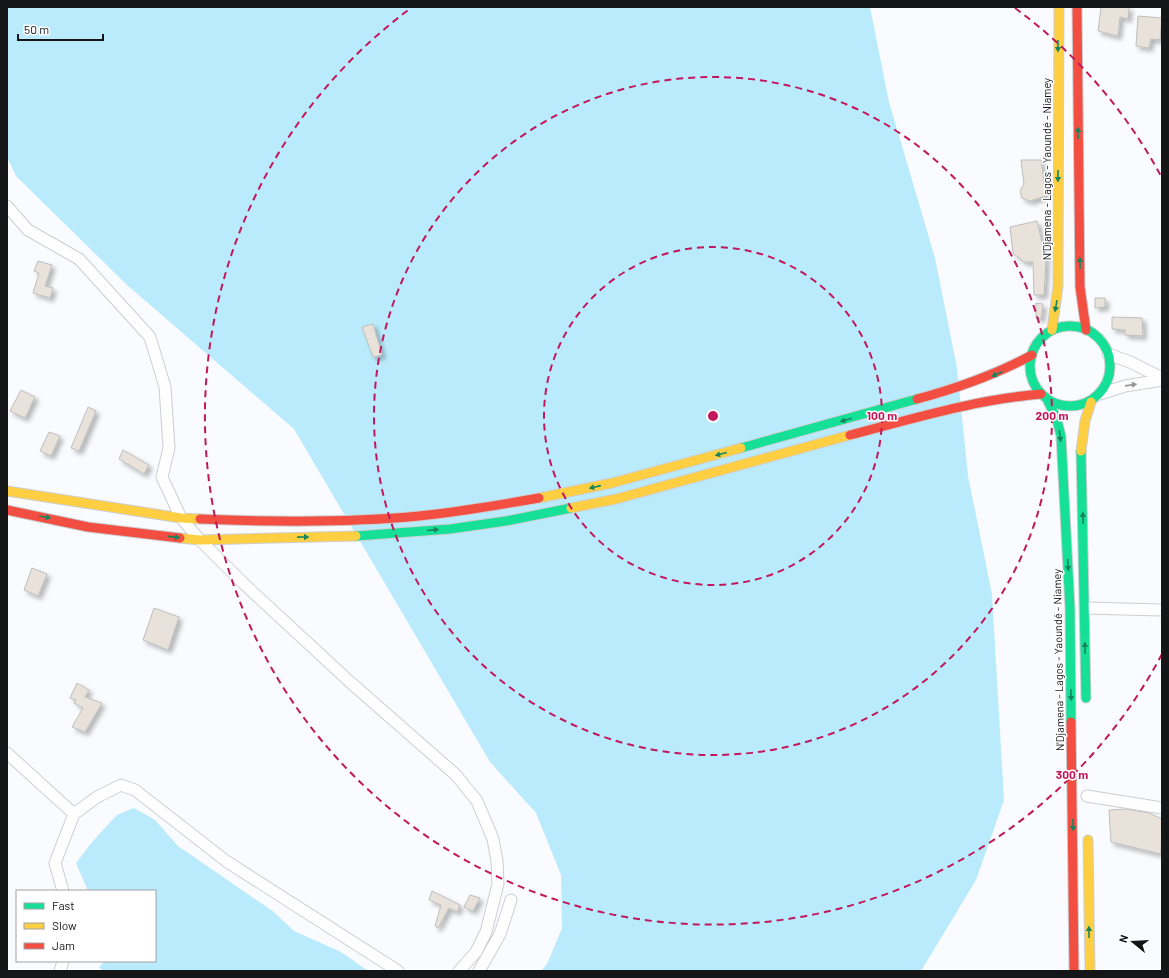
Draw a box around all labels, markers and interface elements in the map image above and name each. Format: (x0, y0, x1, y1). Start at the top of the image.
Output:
scale bar (18, 16, 103, 42)
text: 50 m (24, 22, 49, 36)
one-way arrow (1055, 40, 1062, 52)
street label: N'Djamena - Lagos - Yaoundé - Niamey (1040, 78, 1053, 260)
one-way arrow (1075, 127, 1082, 139)
one-way arrow (1055, 170, 1061, 183)
one-way arrow (1077, 256, 1083, 269)
one-way arrow (1053, 300, 1059, 312)
one-way arrow (991, 370, 1003, 377)
one-way arrow (1125, 382, 1137, 388)
text: 100 m (867, 408, 897, 422)
text: 200 m (1036, 408, 1068, 422)
centre of rings (706, 409, 720, 423)
one-way arrow (840, 417, 852, 423)
one-way arrow (1057, 429, 1063, 442)
one-way arrow (714, 451, 727, 457)
one-way arrow (589, 484, 601, 490)
one-way arrow (1079, 512, 1086, 524)
one-way arrow (39, 515, 51, 521)
one-way arrow (427, 527, 439, 534)
one-way arrow (168, 533, 180, 540)
one-way arrow (297, 534, 310, 540)
one-way arrow (1064, 559, 1071, 571)
street label: N'Djamena - Lagos - Yaoundé - Niamey (1050, 569, 1066, 751)
one-way arrow (1082, 642, 1089, 654)
one-way arrow (1068, 689, 1074, 702)
text: 300 m (1056, 767, 1088, 781)
one-way arrow (1070, 819, 1076, 832)
legend (16, 890, 156, 962)
text: Fast (52, 898, 75, 912)
text: Slow (52, 918, 77, 932)
north arrow (1113, 922, 1153, 962)
one-way arrow (1086, 925, 1092, 938)
text: N (1116, 933, 1130, 944)
text: Jam (52, 938, 75, 952)

